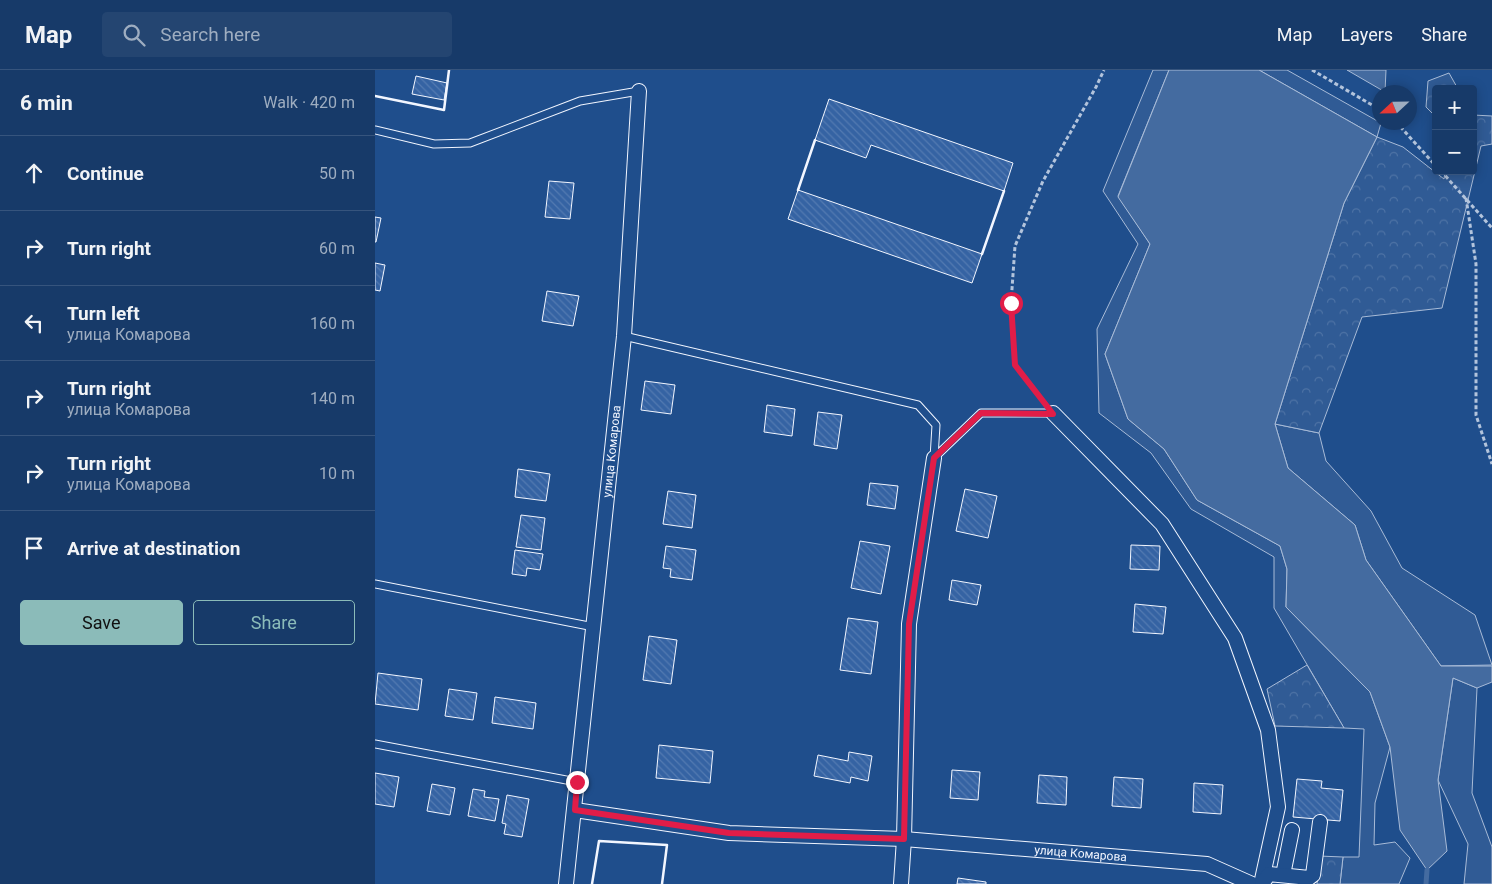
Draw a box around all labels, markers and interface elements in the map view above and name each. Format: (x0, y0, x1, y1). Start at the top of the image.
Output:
search box (102, 12, 452, 57)
text: Map (25, 21, 72, 49)
icon: search (120, 21, 148, 49)
text: Search here (160, 23, 260, 46)
text: Map (1277, 24, 1312, 45)
text: Layers (1340, 24, 1393, 45)
text: Share (1421, 24, 1467, 45)
north arrow (1372, 85, 1417, 130)
map controls (1432, 85, 1477, 175)
button: + (1432, 85, 1477, 130)
text: 6 min (20, 91, 73, 115)
text: Walk · 420 m (263, 93, 355, 112)
button: − (1432, 130, 1477, 175)
icon: ahead (20, 159, 48, 187)
text: Continue (67, 162, 144, 185)
text: 50 m (319, 164, 355, 183)
icon: right (20, 234, 48, 262)
text: Turn right (67, 237, 151, 260)
text: 60 m (319, 239, 355, 258)
route start (1000, 292, 1023, 315)
text: Turn left (67, 302, 140, 325)
icon: left (20, 309, 48, 337)
text: 160 m (310, 314, 355, 333)
text: улица Комарова (67, 325, 191, 344)
text: Turn right (67, 377, 151, 400)
icon: right (20, 384, 48, 412)
text: 140 m (310, 389, 355, 408)
text: улица Комарова (67, 400, 191, 419)
street label: улица Комарова (600, 405, 624, 498)
text: Turn right (67, 452, 151, 475)
icon: right (20, 459, 48, 487)
text: 10 m (319, 464, 355, 483)
text: улица Комарова (67, 475, 191, 494)
icon: arrive (20, 534, 48, 562)
text: Arrive at destination (67, 537, 240, 560)
button: Save (20, 600, 183, 645)
button: Share (193, 600, 355, 645)
route end (566, 771, 589, 794)
street label: улица Комарова (1034, 843, 1127, 864)

